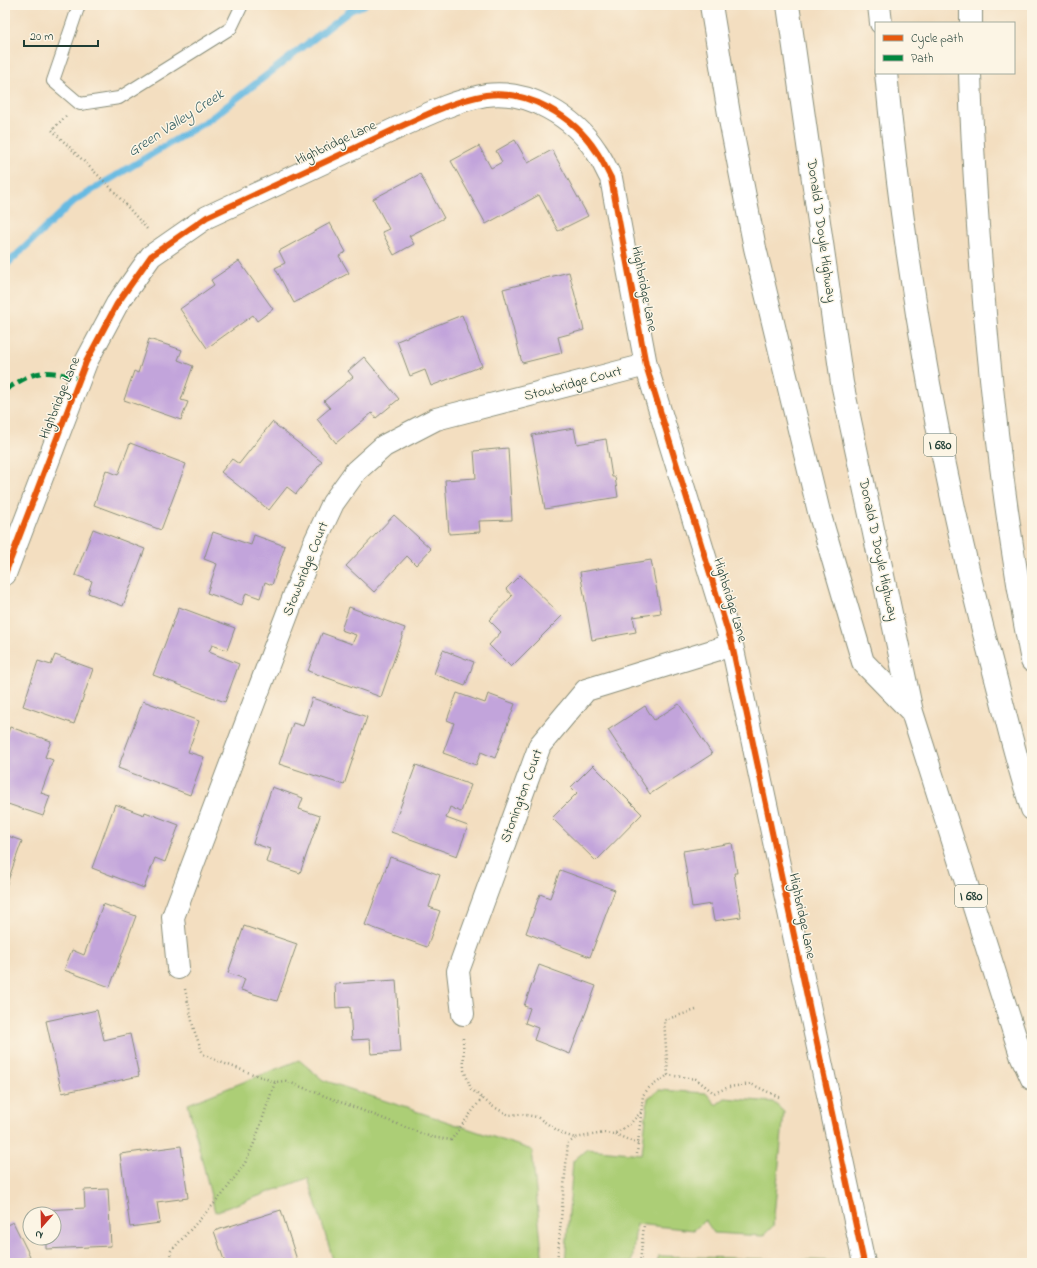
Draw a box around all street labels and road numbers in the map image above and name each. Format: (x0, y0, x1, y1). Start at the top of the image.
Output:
street label: Highbridge Lane (292, 115, 381, 172)
street label: Donald D Doyle Highway (799, 157, 841, 304)
street label: Highbridge Lane (624, 244, 663, 335)
street label: Highbridge Lane (34, 353, 87, 443)
street label: Stowbridge Court (522, 361, 625, 408)
road number: I 680 (924, 434, 956, 456)
street label: Donald D Doyle Highway (852, 476, 903, 623)
street label: Stowbridge Court (278, 518, 336, 620)
street label: Highbridge Lane (706, 555, 753, 646)
street label: Stonington Court (495, 746, 550, 846)
street label: Highbridge Lane (782, 871, 821, 962)
road number: I 680 (955, 885, 987, 907)

